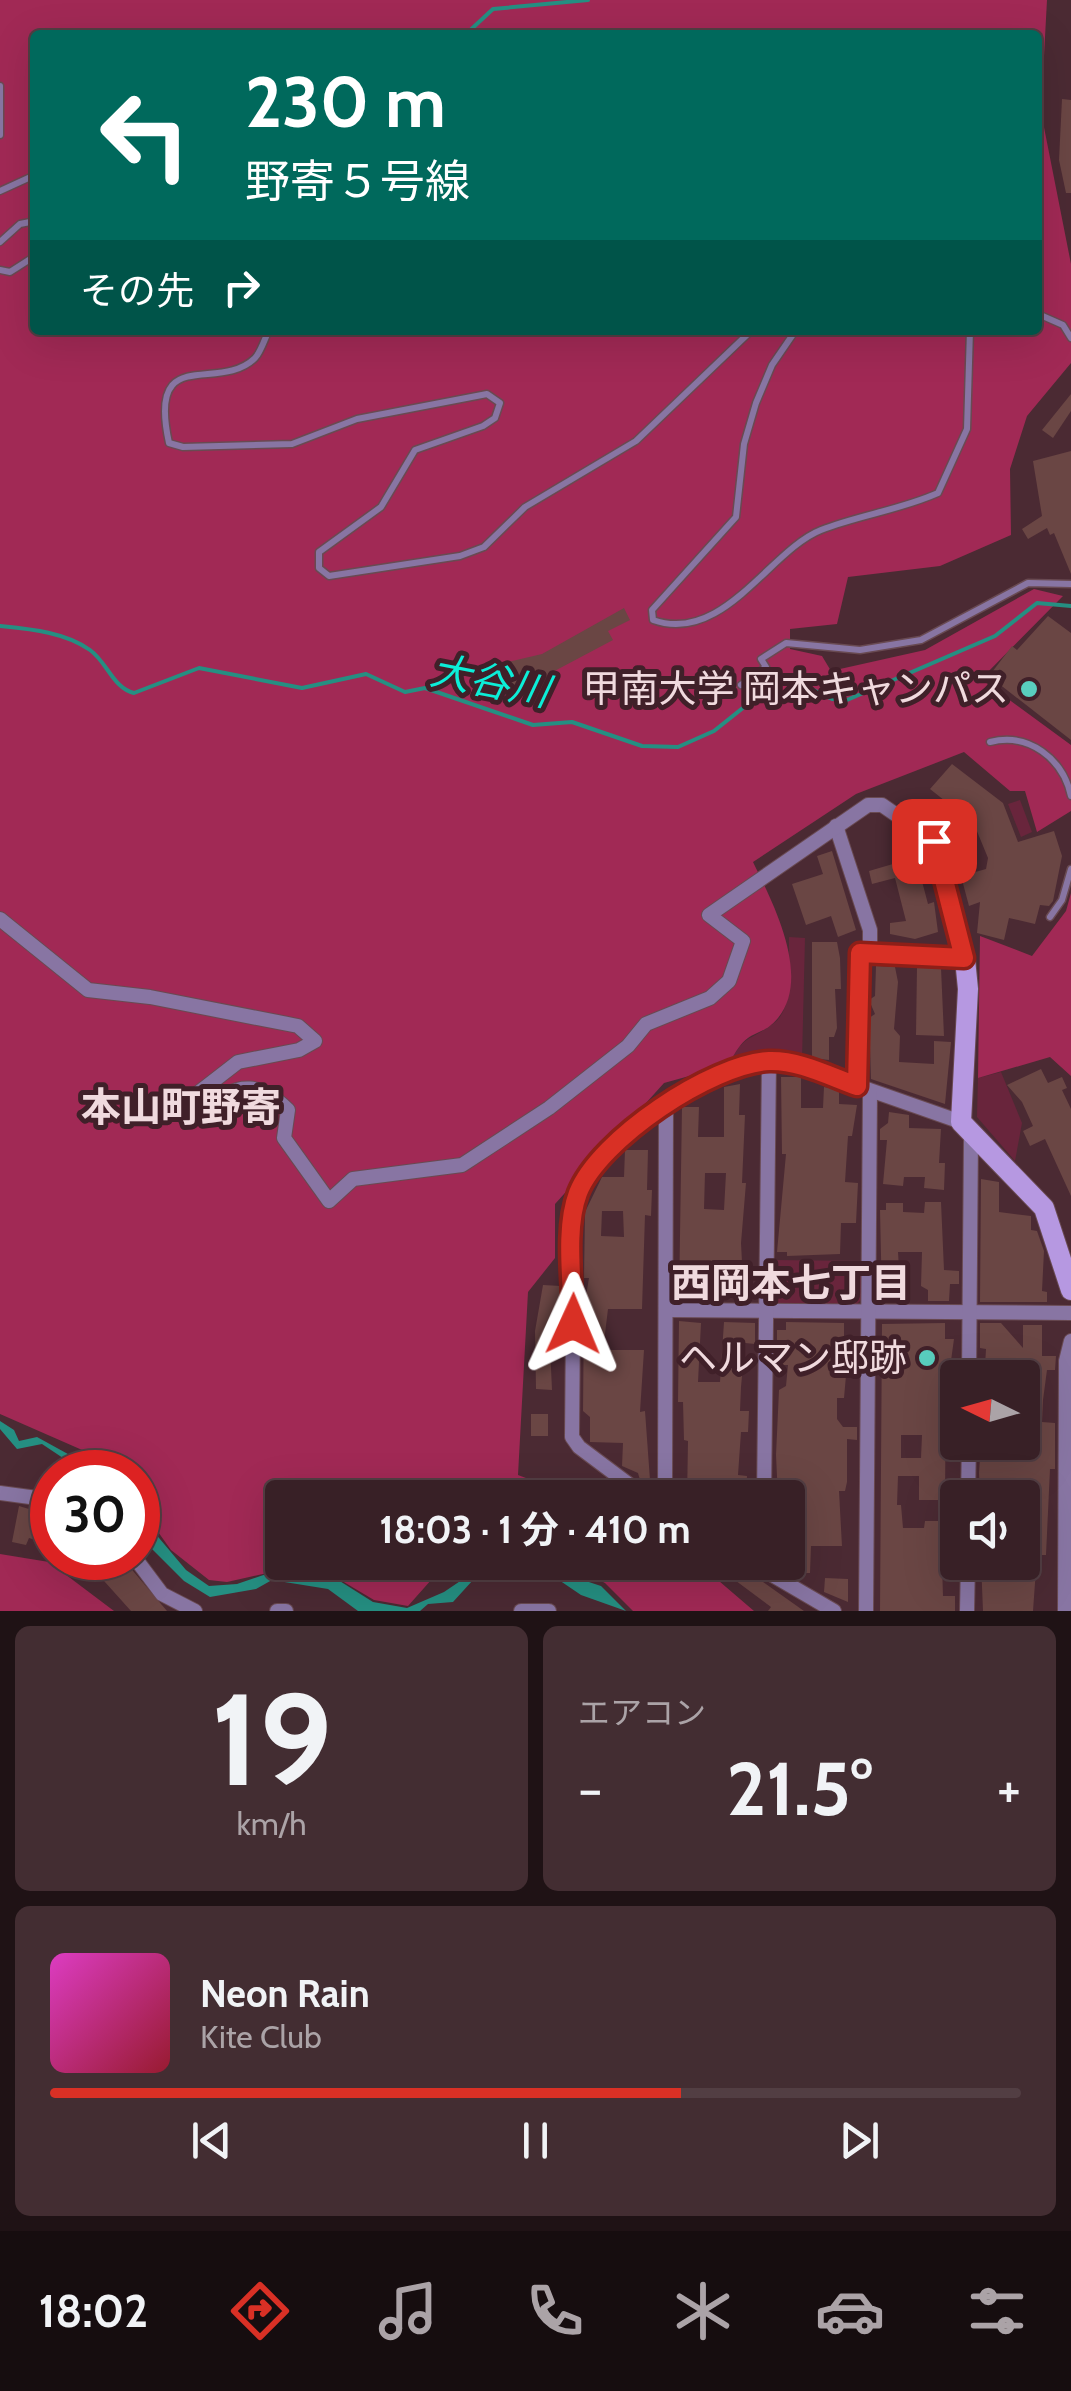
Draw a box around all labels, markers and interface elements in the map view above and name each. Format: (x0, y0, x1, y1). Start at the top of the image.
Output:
text: 230 m (245, 59, 446, 145)
icon: left (80, 70, 210, 200)
text: 野寄５号線 (245, 154, 470, 208)
icon: right (214, 260, 269, 315)
text: その先 (80, 267, 194, 314)
water label: 大谷川 (427, 645, 558, 717)
place label: 甲南大学 岡本キャンパス (582, 665, 1009, 712)
marker: 甲南大学 岡本キャンパス (1018, 678, 1040, 700)
pin (892, 799, 977, 884)
icon: arrive (907, 814, 962, 869)
district label: 本山町野寄 (81, 1082, 281, 1131)
district label: 西岡本七丁目 (671, 1258, 911, 1307)
position arrow (521, 1272, 625, 1376)
place label: ヘルマン邸跡 (679, 1334, 907, 1381)
marker: ヘルマン邸跡 (916, 1347, 938, 1369)
north arrow (940, 1360, 1040, 1460)
map controls (940, 1360, 1040, 1580)
speed limit sign: 30 (30, 1450, 160, 1580)
button: sound (940, 1480, 1040, 1580)
text: 18:03 · 1 分 · 410 m (380, 1506, 690, 1553)
text: 19 (211, 1660, 332, 1818)
text: エアコン (578, 1693, 706, 1732)
text: 21.5° (727, 1743, 872, 1834)
text: − (578, 1755, 602, 1822)
text: + (997, 1755, 1021, 1822)
text: km/h (236, 1804, 307, 1843)
text: Neon Rain (200, 1970, 370, 2017)
text: Kite Club (200, 2017, 322, 2056)
icon: previous (184, 2113, 239, 2168)
icon: pause (508, 2113, 563, 2168)
icon: next (832, 2113, 887, 2168)
icon: directions (225, 2276, 295, 2346)
icon: music (373, 2276, 443, 2346)
icon: phone (520, 2276, 590, 2346)
icon: climate (668, 2276, 738, 2346)
icon: car (815, 2276, 885, 2346)
icon: filters (962, 2276, 1032, 2346)
text: 18:02 (39, 2284, 148, 2338)

